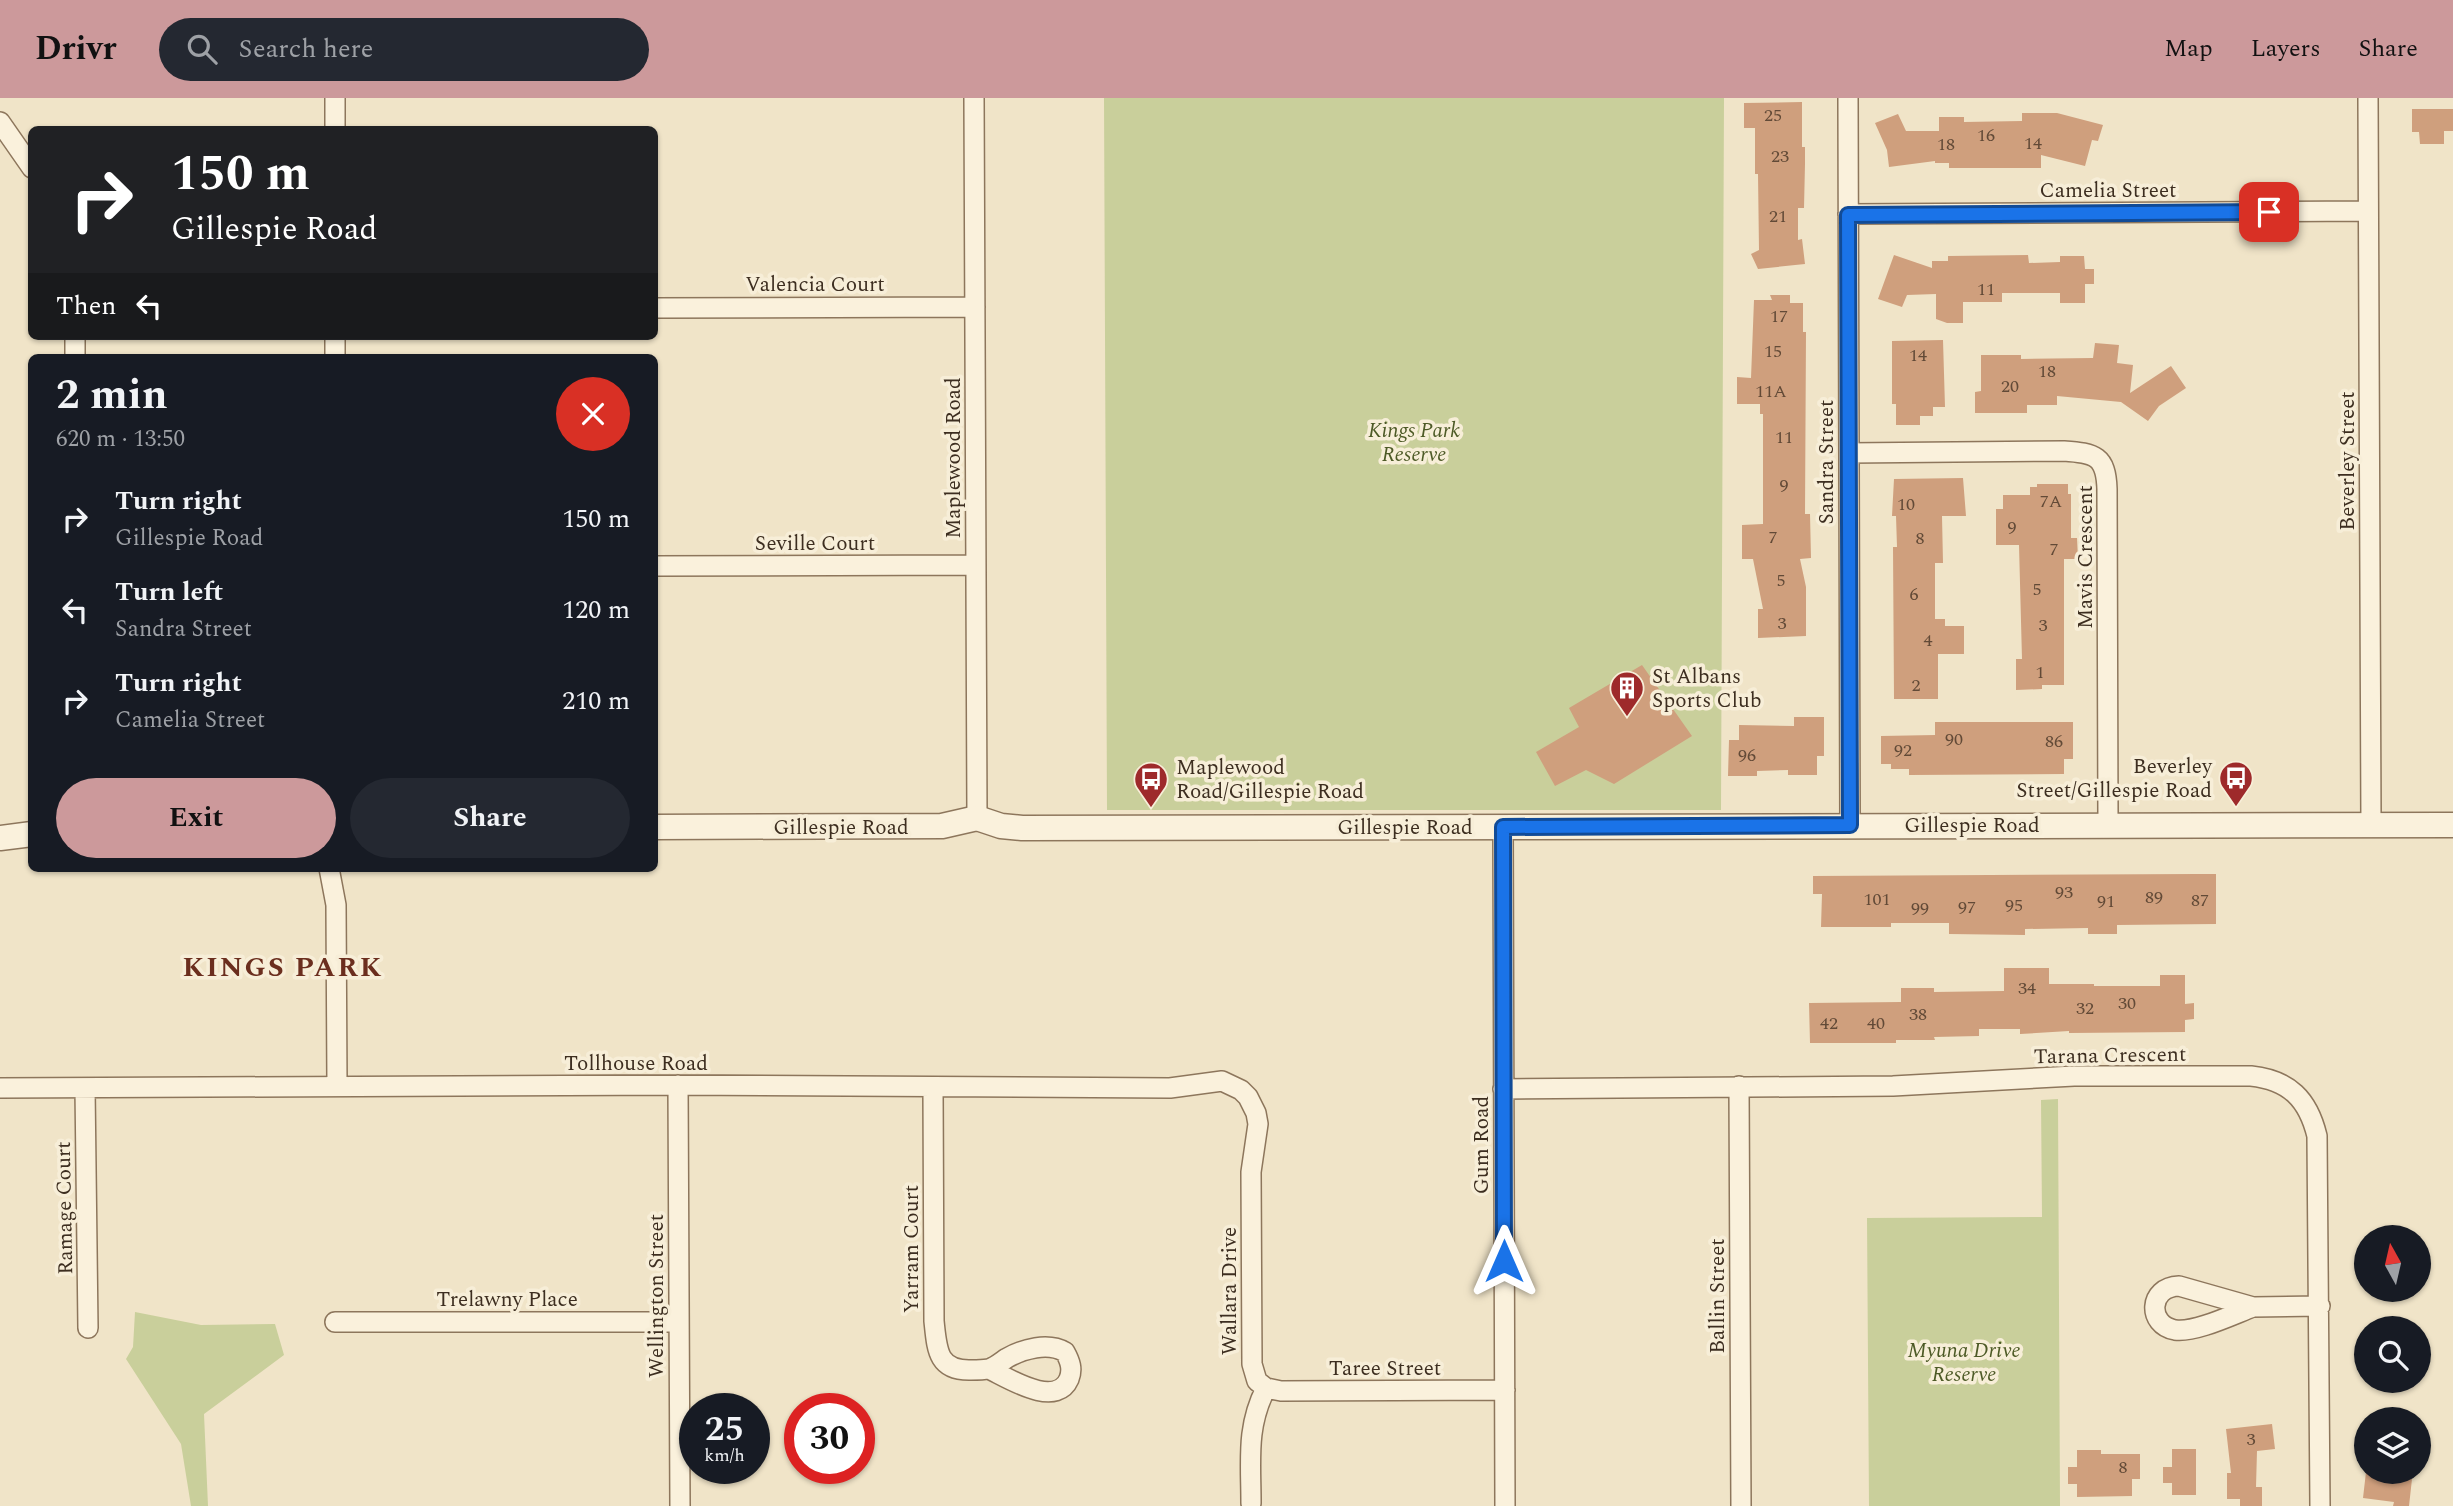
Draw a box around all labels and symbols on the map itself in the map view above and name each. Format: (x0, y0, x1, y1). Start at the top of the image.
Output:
house number: 25 (1764, 102, 1782, 129)
house number: 16 (1977, 122, 1995, 149)
house number: 14 (2024, 130, 2042, 157)
house number: 18 (1937, 131, 1955, 158)
house number: 23 (1771, 143, 1789, 170)
street label: Camelia Street (2039, 175, 2177, 207)
pin (2239, 182, 2299, 242)
house number: 21 (1769, 203, 1787, 230)
street label: Valencia Court (745, 269, 885, 301)
house number: 11 (1977, 276, 1995, 303)
house number: 17 (1770, 303, 1788, 330)
house number: 15 (1764, 338, 1782, 365)
house number: 14 (1909, 342, 1927, 369)
house number: 18 (2038, 358, 2056, 385)
house number: 20 (2001, 373, 2019, 400)
street label: Maplewood Road (938, 377, 970, 539)
house number: 11A (1755, 378, 1787, 405)
street label: Beverley Street (2332, 391, 2364, 531)
street label: Sandra Street (1811, 400, 1843, 524)
park label: Kings Park Reserve (1368, 415, 1460, 471)
house number: 11 (1775, 424, 1793, 451)
house number: 9 (1780, 472, 1789, 499)
street label: Mavis Crescent (2070, 485, 2102, 629)
house number: 7A (2040, 488, 2062, 515)
house number: 10 (1897, 491, 1915, 518)
house number: 9 (2008, 514, 2017, 541)
house number: 7 (1769, 524, 1778, 551)
house number: 8 (1916, 525, 1925, 552)
street label: Seville Court (755, 528, 875, 560)
house number: 7 (2050, 536, 2059, 563)
house number: 5 (1777, 567, 1786, 594)
house number: 5 (2033, 576, 2042, 603)
house number: 6 (1910, 581, 1919, 608)
house number: 3 (1778, 610, 1787, 637)
house number: 3 (2039, 612, 2048, 639)
house number: 4 (1924, 627, 1933, 654)
house number: 1 (2036, 659, 2045, 686)
place label: St Albans Sports Club (1652, 661, 1762, 717)
building icon: St Albans Sports Club (1608, 669, 1646, 718)
house number: 2 (1912, 672, 1921, 699)
house number: 90 (1945, 726, 1963, 753)
house number: 86 (2045, 728, 2063, 755)
house number: 92 (1894, 737, 1912, 764)
house number: 96 (1738, 742, 1756, 769)
place label: Beverley Street/Gillespie Road (2016, 751, 2213, 807)
place label: Maplewood Road/Gillespie Road (1176, 752, 1364, 808)
bus stop icon: Beverley Street/Gillespie Road (2217, 759, 2255, 808)
bus stop icon: Maplewood Road/Gillespie Road (1132, 760, 1170, 809)
street label: Gillespie Road (1904, 810, 2040, 842)
street label: Gillespie Road (773, 812, 909, 844)
street label: Gillespie Road (1337, 812, 1473, 844)
house number: 93 (2055, 879, 2073, 906)
house number: 89 (2145, 884, 2163, 911)
house number: 101 (1864, 886, 1891, 913)
house number: 87 (2191, 887, 2209, 914)
house number: 91 (2097, 888, 2115, 915)
house number: 95 (2005, 892, 2023, 919)
house number: 97 (1958, 894, 1976, 921)
house number: 99 (1911, 895, 1929, 922)
district label: KINGS PARK (182, 946, 384, 989)
house number: 34 (2018, 975, 2036, 1002)
house number: 30 (2118, 990, 2136, 1017)
house number: 32 (2076, 995, 2094, 1022)
house number: 38 (1909, 1001, 1927, 1028)
house number: 42 (1820, 1010, 1838, 1037)
house number: 40 (1867, 1010, 1885, 1037)
street label: Tarana Crescent (2033, 1039, 2187, 1073)
street label: Tollhouse Road (564, 1048, 708, 1080)
street label: Gum Road (1466, 1096, 1498, 1194)
street label: Ramage Court (48, 1141, 82, 1275)
street label: Yarram Court (896, 1185, 928, 1313)
street label: Wellington Street (641, 1214, 673, 1378)
position arrow (1467, 1224, 1541, 1298)
north arrow (2354, 1225, 2431, 1302)
street label: Wallara Drive (1214, 1227, 1246, 1355)
street label: Ballin Street (1702, 1238, 1734, 1354)
street label: Trelawny Place (436, 1284, 578, 1316)
park label: Myuna Drive Reserve (1907, 1335, 2021, 1391)
street label: Taree Street (1329, 1353, 1441, 1385)
speed limit sign: 30 (784, 1393, 875, 1484)
house number: 3 (2247, 1426, 2256, 1453)
house number: 8 (2119, 1454, 2128, 1481)

